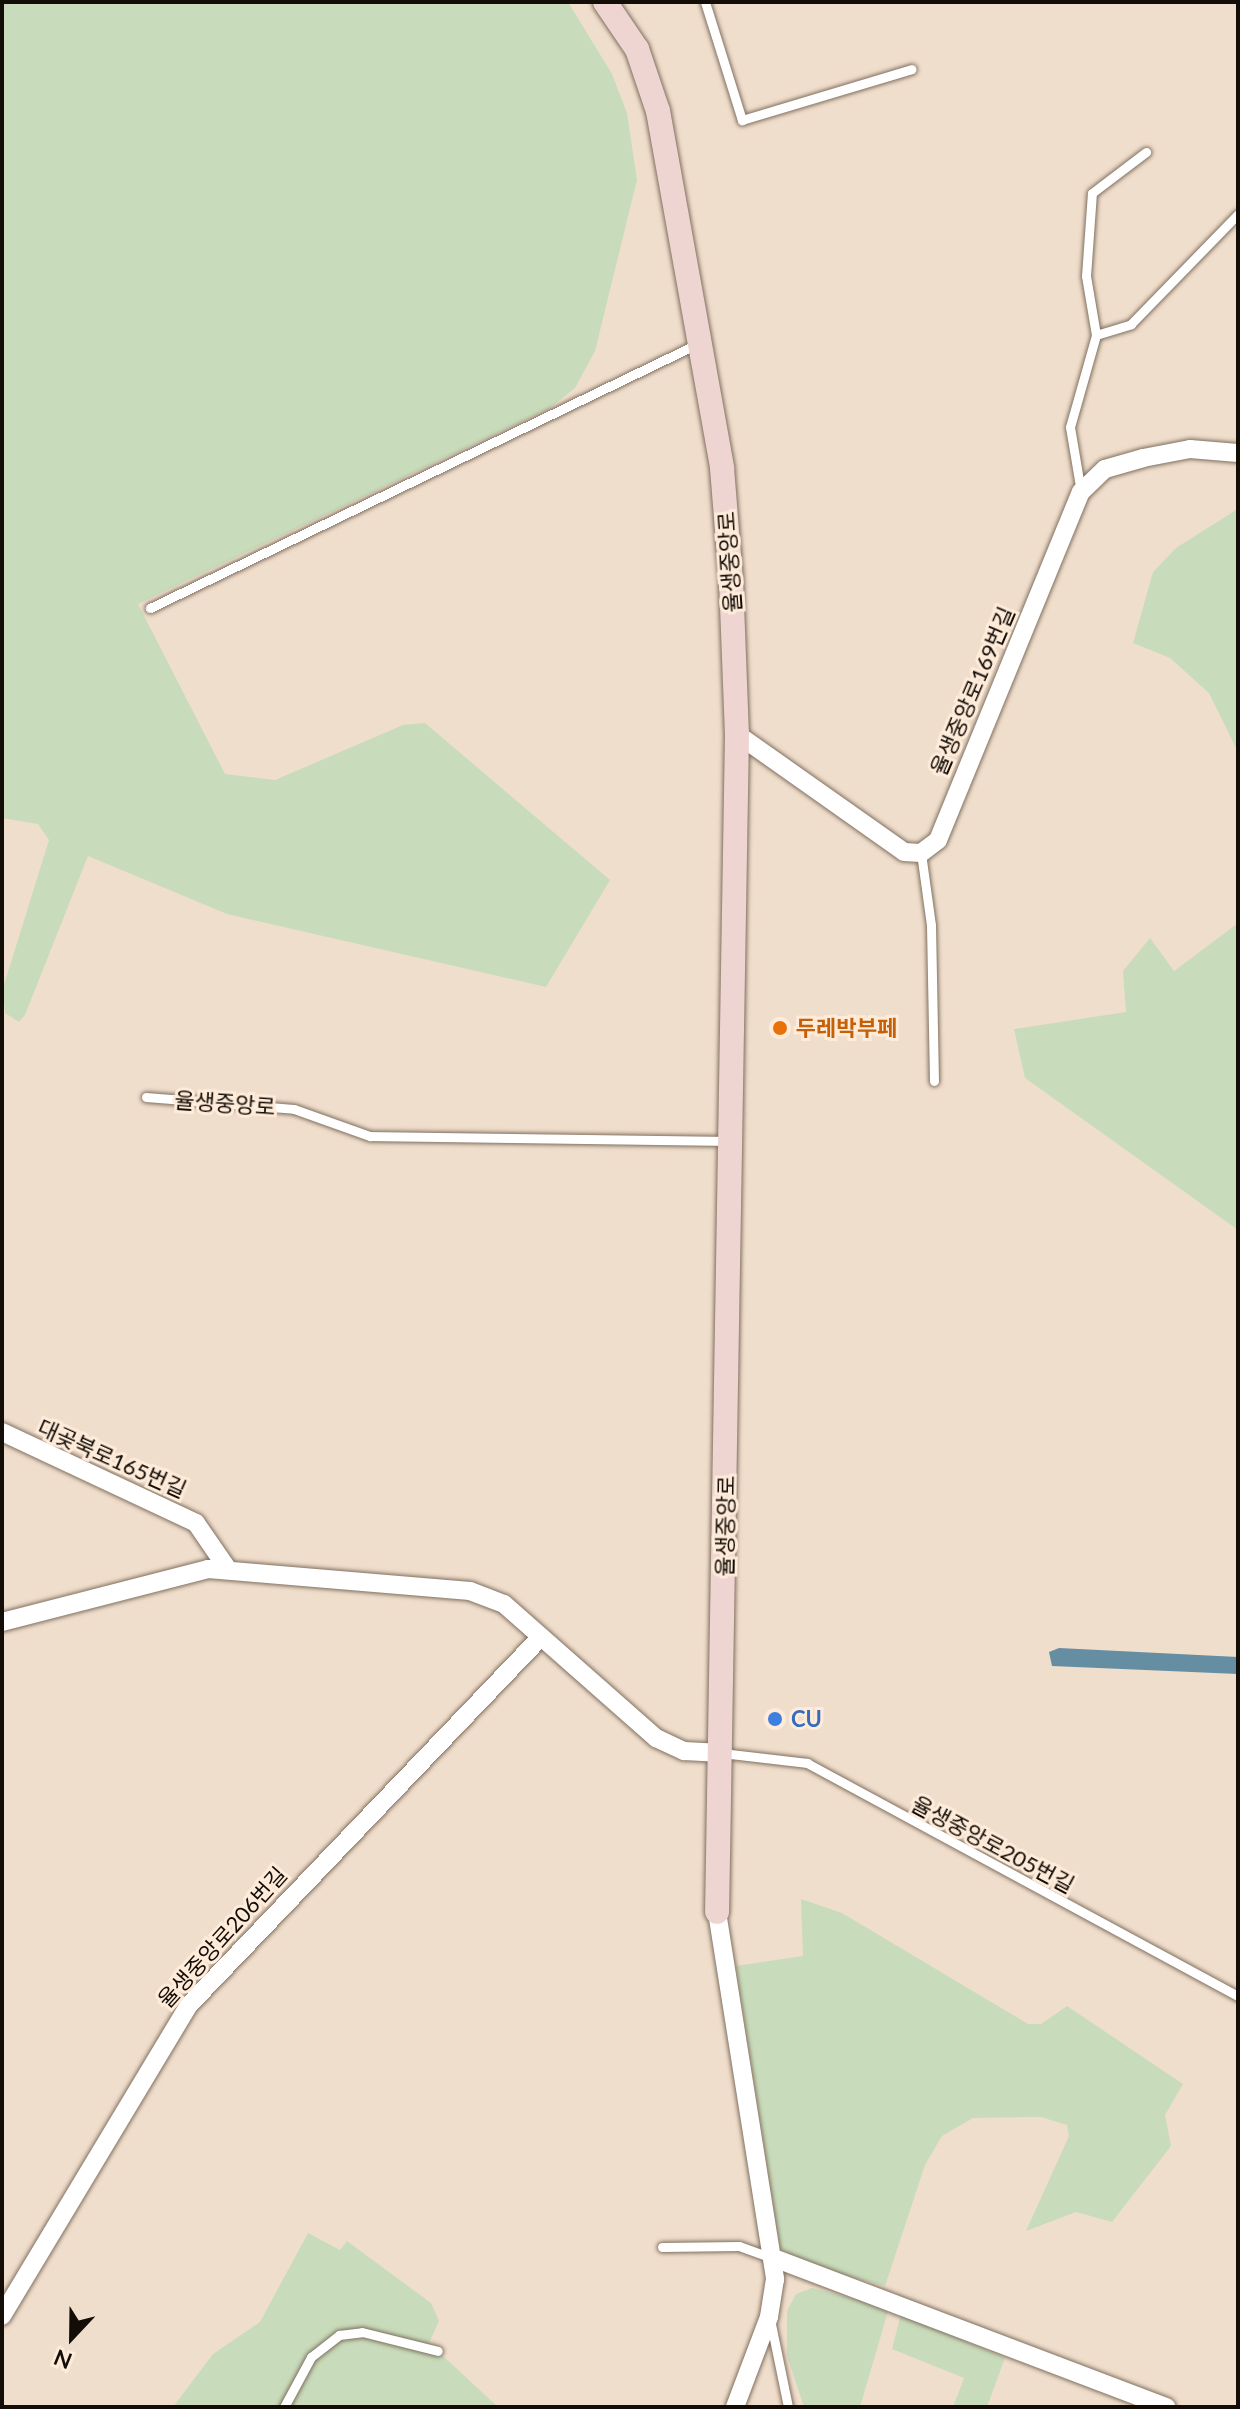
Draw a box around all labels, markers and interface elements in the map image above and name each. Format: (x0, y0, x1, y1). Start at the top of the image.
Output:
street label: 율생중앙로 (712, 511, 746, 613)
street label: 율생중앙로169번길 (925, 603, 1019, 779)
place label: 두레박부페 (796, 1015, 897, 1041)
marker: 두레박부페 (771, 1019, 789, 1037)
street label: 율생중앙로 (174, 1086, 276, 1120)
street label: 대곶북로165번길 (34, 1413, 190, 1503)
street label: 율생중앙로 (711, 1475, 739, 1577)
place label: CU (791, 1706, 822, 1732)
marker: CU (766, 1710, 784, 1728)
street label: 율생중앙로205번길 (907, 1790, 1079, 1898)
street label: 율생중앙로206번길 (152, 1861, 292, 2013)
north arrow (32, 2297, 112, 2377)
text: N (50, 2344, 76, 2375)

